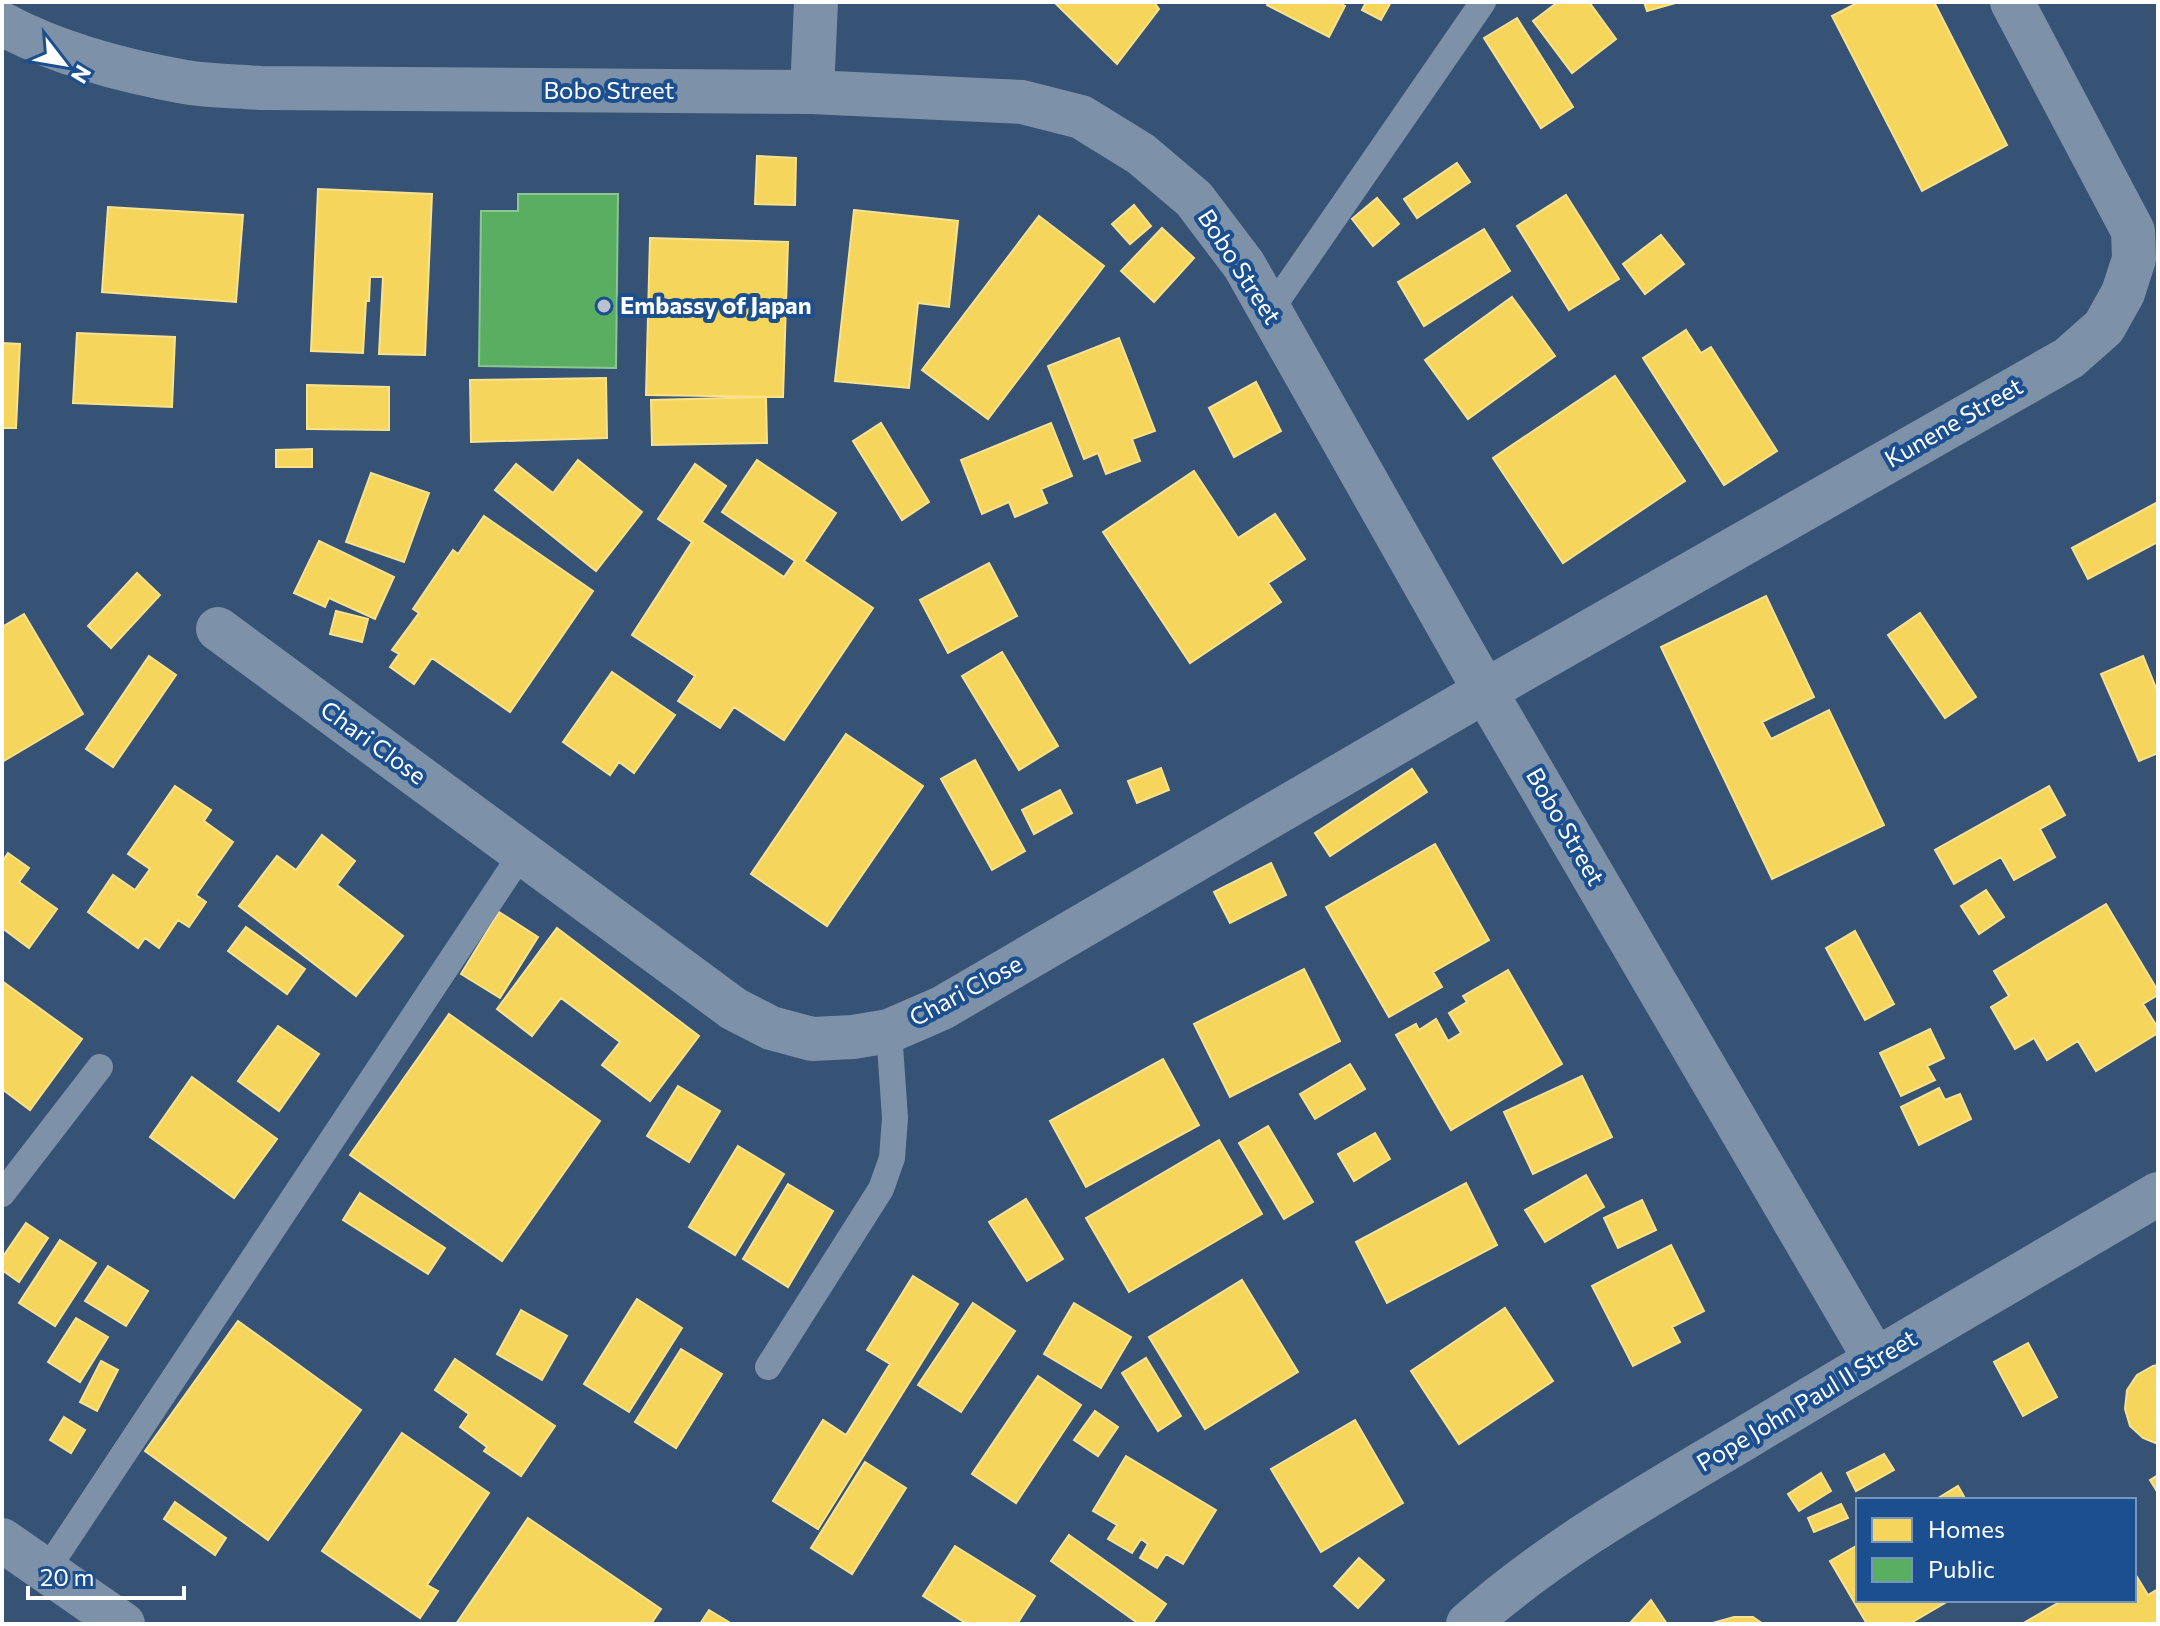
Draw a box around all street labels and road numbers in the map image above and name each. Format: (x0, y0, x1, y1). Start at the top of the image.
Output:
street label: Bobo Street (544, 75, 675, 104)
street label: Bobo Street (1192, 203, 1288, 329)
street label: Kunene Street (1879, 370, 2028, 473)
street label: Chari Close (315, 694, 432, 790)
street label: Bobo Street (1521, 762, 1612, 890)
street label: Chari Close (904, 948, 1027, 1031)
street label: Pope John Paul II Street (1691, 1322, 1922, 1477)

